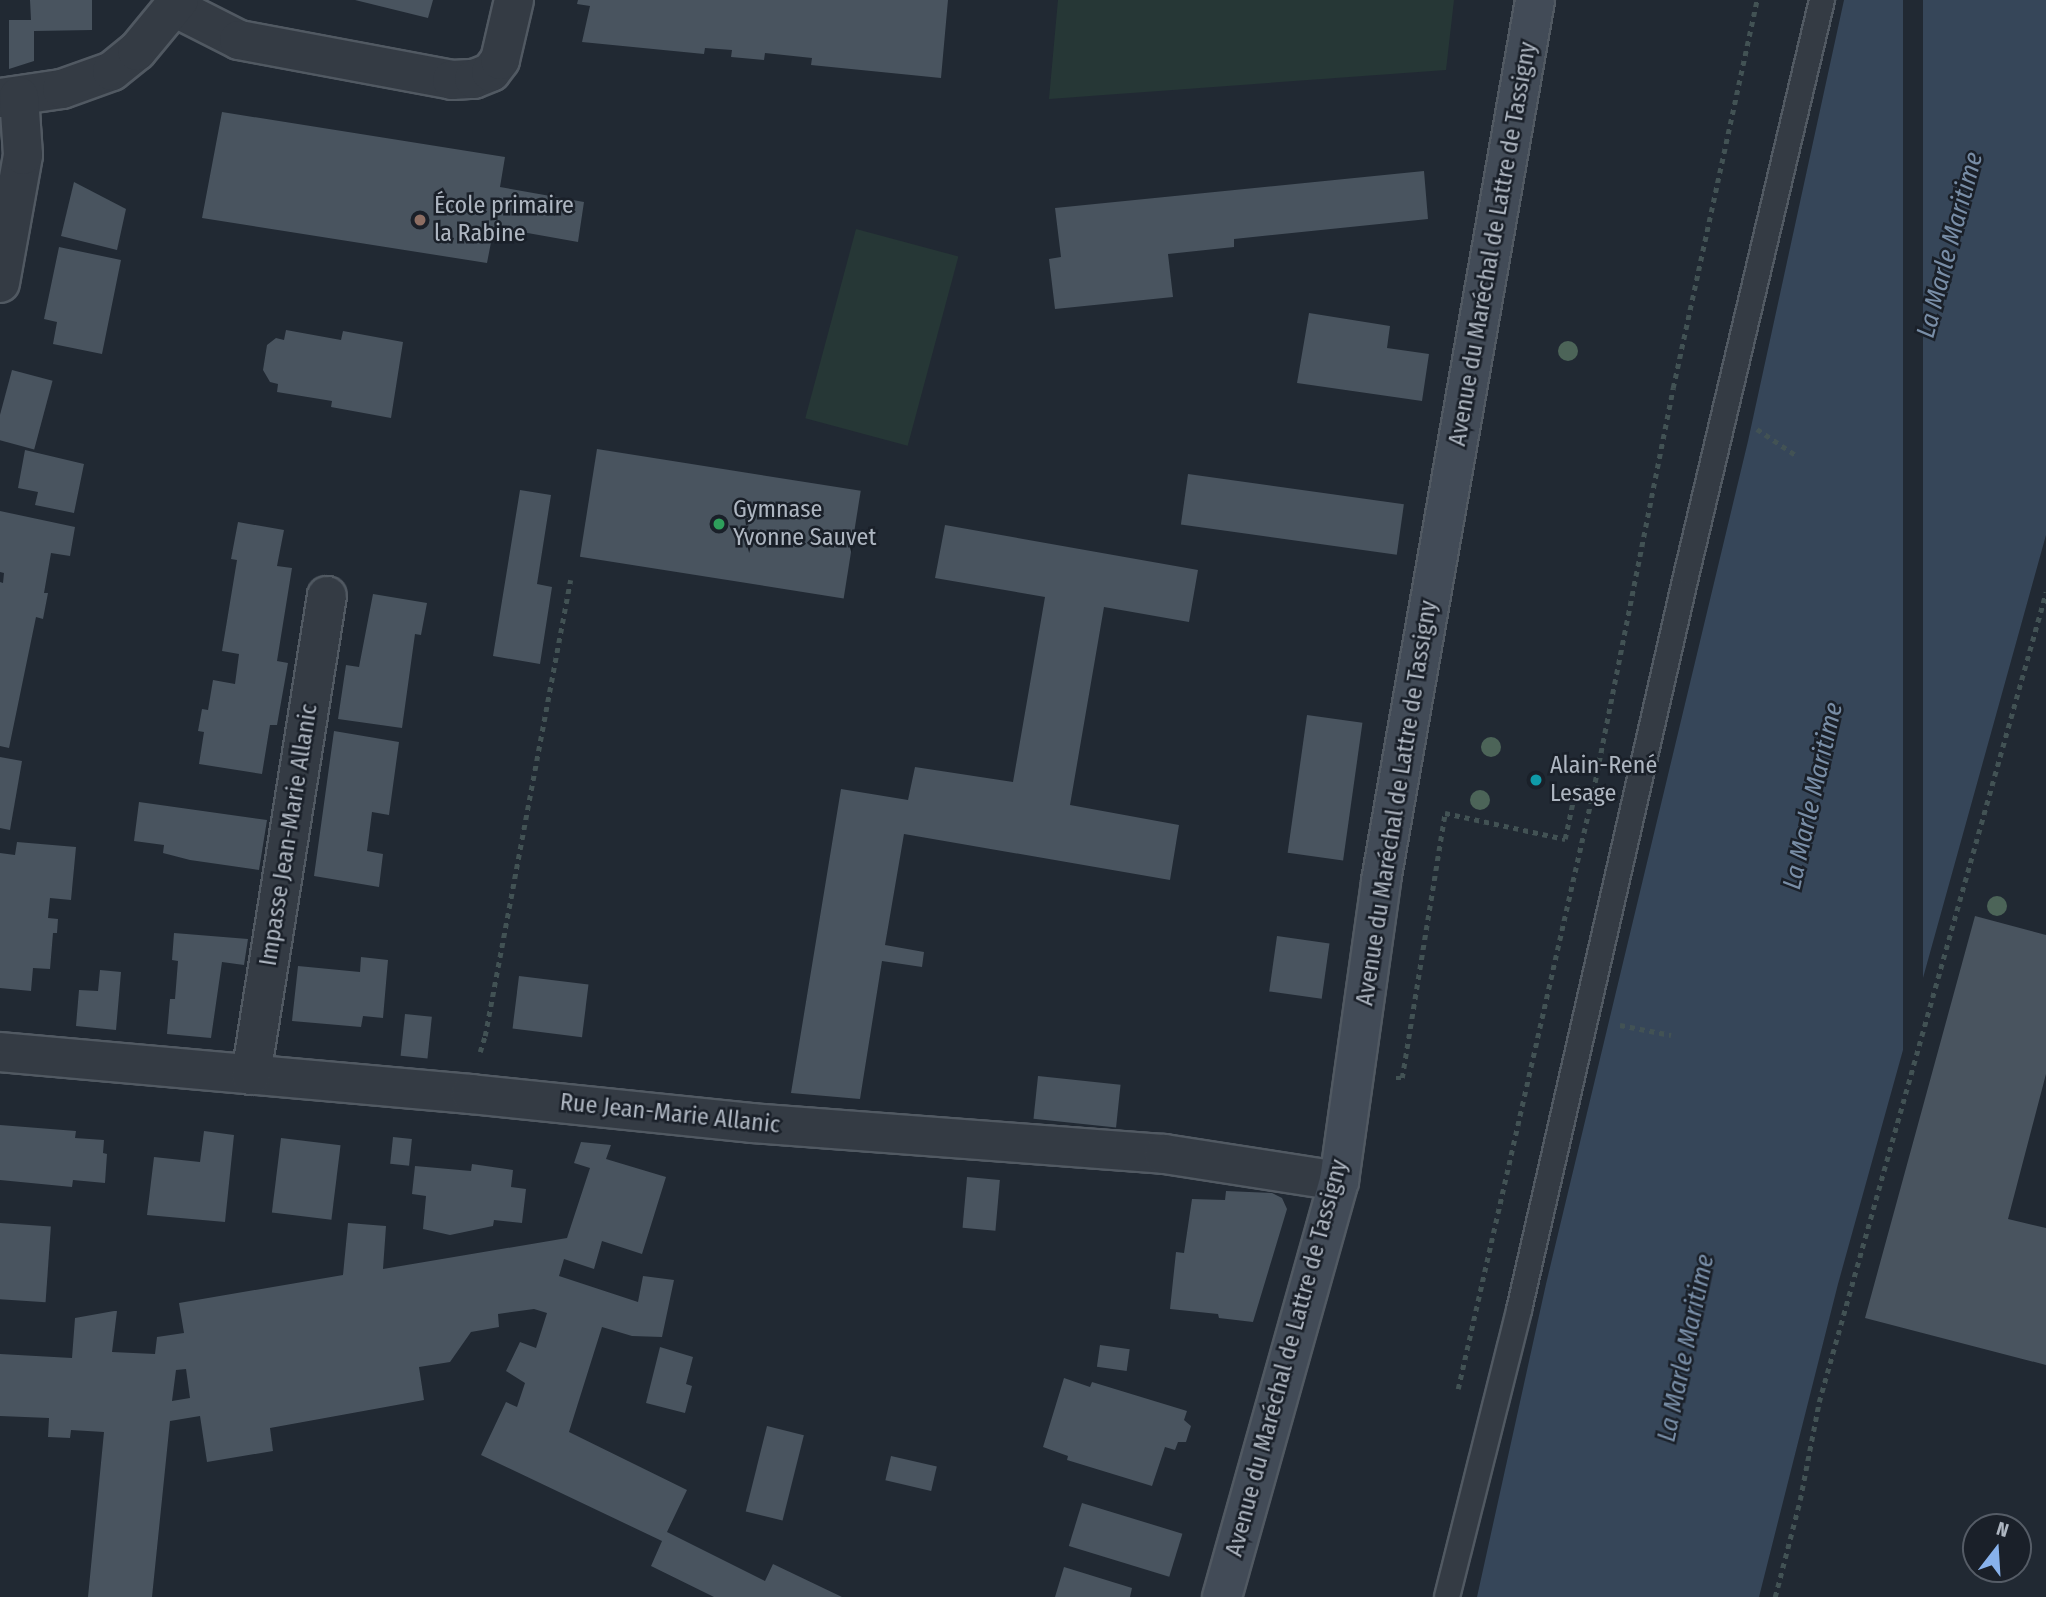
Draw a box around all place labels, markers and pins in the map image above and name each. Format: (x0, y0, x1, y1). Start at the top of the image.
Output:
place label: École primaire la Rabine (434, 192, 574, 248)
marker: École primaire la Rabine (412, 212, 428, 228)
place label: Gymnase Yvonne Sauvet (733, 496, 876, 552)
marker: Gymnase Yvonne Sauvet (711, 516, 727, 532)
place label: Alain-René Lesage (1550, 752, 1657, 808)
marker: Alain-René Lesage (1528, 772, 1544, 788)

